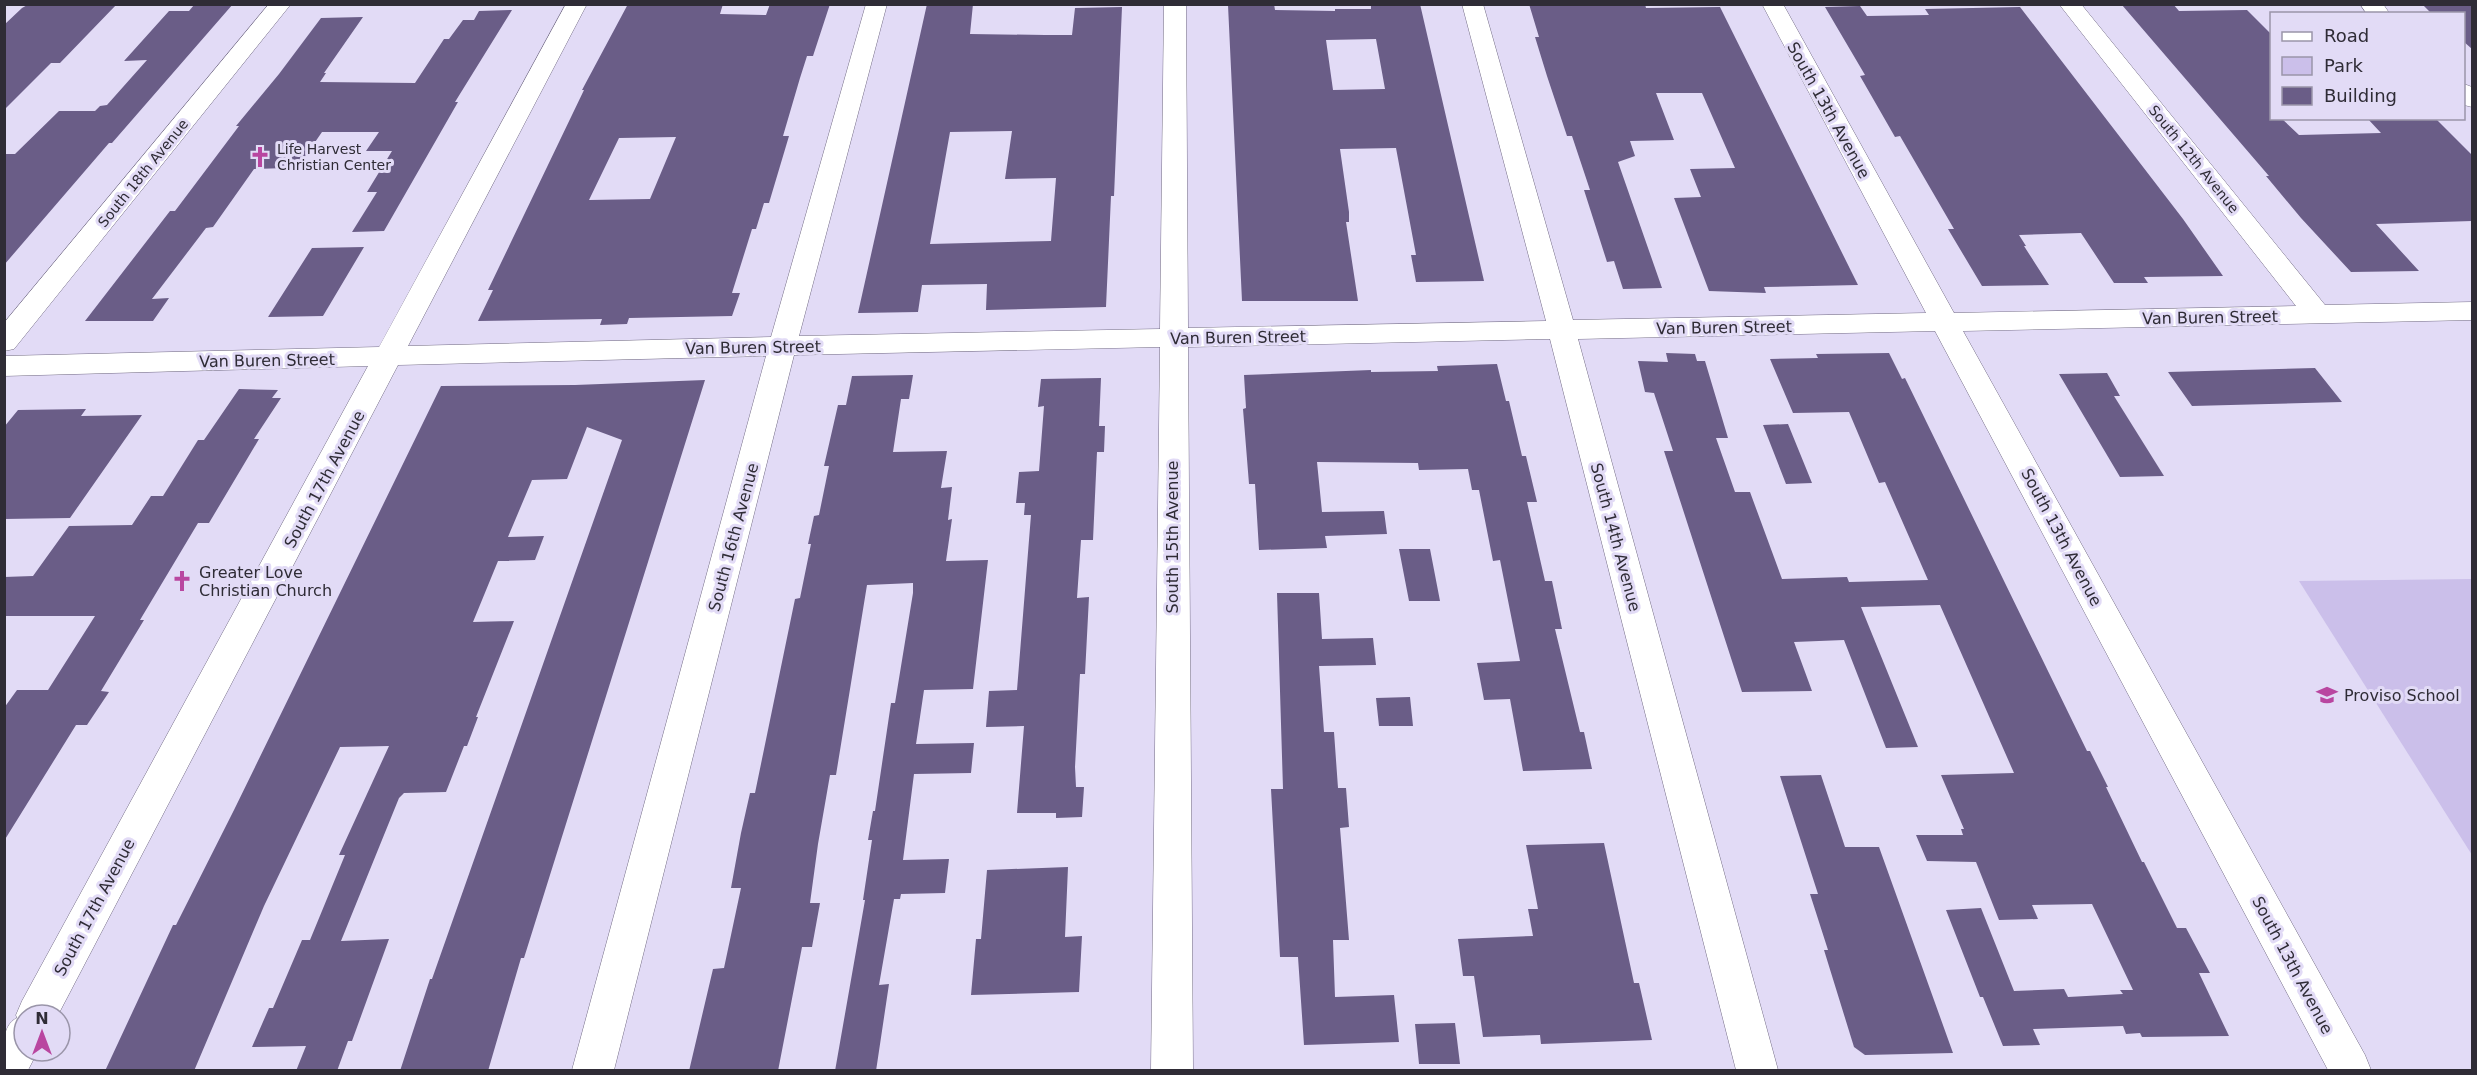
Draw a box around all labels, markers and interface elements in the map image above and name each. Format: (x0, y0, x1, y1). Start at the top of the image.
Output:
legend (2270, 12, 2465, 120)
text: Road (2324, 25, 2369, 46)
street label: South 13th Avenue (1783, 39, 1874, 182)
text: Park (2324, 55, 2363, 76)
text: Building (2324, 85, 2397, 106)
street label: South 12th Avenue (2146, 102, 2242, 216)
street label: South 18th Avenue (95, 116, 191, 230)
place label: Life Harvest Christian Center (277, 141, 391, 173)
church icon: Life Harvest Christian Center (248, 145, 272, 169)
street label: Van Buren Street (2142, 307, 2278, 328)
street label: Van Buren Street (1656, 317, 1792, 338)
street label: Van Buren Street (1170, 327, 1306, 348)
street label: Van Buren Street (685, 337, 821, 358)
street label: Van Buren Street (199, 350, 335, 371)
street label: South 17th Avenue (280, 407, 369, 551)
street label: South 16th Avenue (705, 461, 762, 613)
street label: South 15th Avenue (1163, 461, 1182, 613)
street label: South 14th Avenue (1587, 461, 1644, 613)
street label: South 13th Avenue (2017, 465, 2106, 609)
place label: Greater Love Christian Church (199, 563, 332, 600)
church icon: Greater Love Christian Church (170, 569, 194, 593)
school or university icon: Proviso School (2315, 683, 2339, 707)
place label: Proviso School (2344, 686, 2460, 705)
street label: South 17th Avenue (50, 835, 139, 979)
street label: South 13th Avenue (2248, 893, 2337, 1037)
north arrow (12, 1003, 72, 1063)
text: N (35, 1009, 49, 1028)

